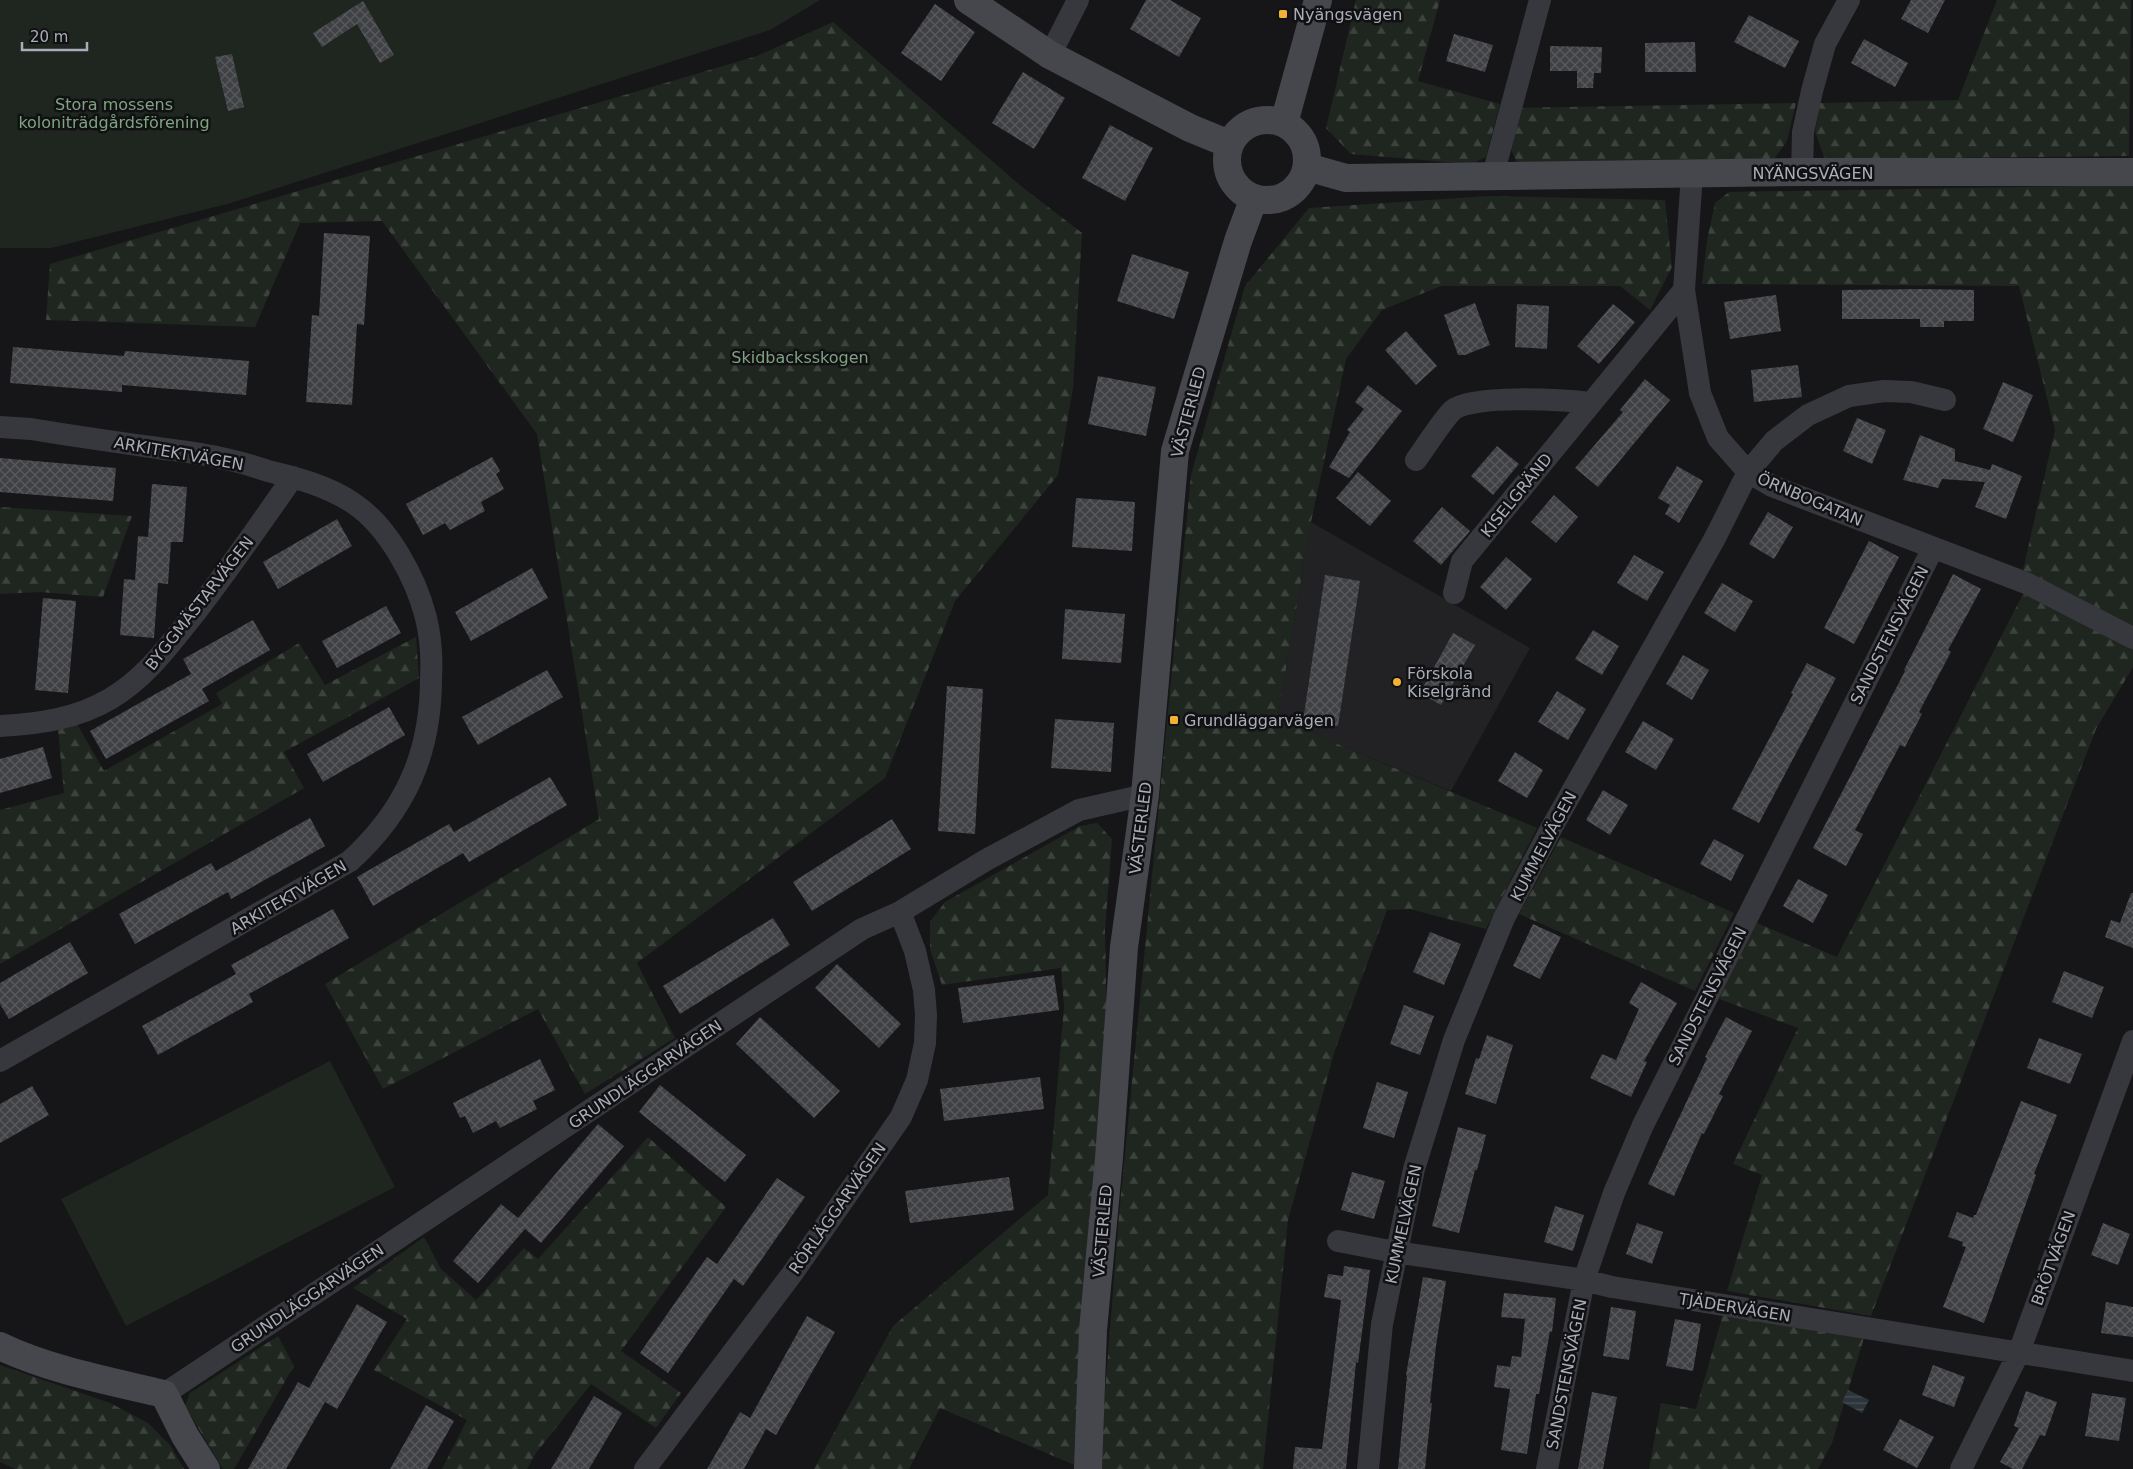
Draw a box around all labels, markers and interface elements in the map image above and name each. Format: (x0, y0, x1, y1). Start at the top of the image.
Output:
place label: Nyängsvägen (1293, 5, 1402, 24)
marker: Nyängsvägen (1277, 8, 1289, 20)
scale bar (22, 20, 88, 52)
text: 20 m (30, 28, 68, 46)
park label: Stora mossens koloniträdgårdsförening (18, 95, 210, 132)
street label: NYÄNGSVÄGEN (1752, 164, 1874, 183)
park label: Skidbacksskogen (731, 348, 869, 367)
street label: VÄSTERLED (1167, 365, 1210, 460)
street label: ARKITEKTVÄGEN (113, 433, 245, 474)
street label: KISELGRÄND (1477, 450, 1556, 541)
street label: ÖRNBOGATAN (1754, 469, 1865, 530)
street label: BYGGMÄSTARVÄGEN (141, 533, 257, 674)
street label: SANDSTENSVÄGEN (1846, 563, 1933, 708)
place label: Förskola Kiselgränd (1407, 664, 1491, 701)
marker: Förskola Kiselgränd (1391, 676, 1403, 688)
place label: Grundläggarvägen (1184, 711, 1334, 730)
marker: Grundläggarvägen (1168, 714, 1180, 726)
street label: VÄSTERLED (1125, 781, 1156, 876)
street label: KUMMELVÄGEN (1506, 788, 1580, 904)
street label: ARKITEKTVÄGEN (227, 856, 350, 938)
street label: SANDSTENSVÄGEN (1664, 924, 1751, 1069)
street label: GRUNDLÄGGARVÄGEN (565, 1016, 725, 1133)
street label: RÖRLÄGGARVÄGEN (785, 1139, 890, 1278)
street label: KUMMELVÄGEN (1382, 1163, 1425, 1286)
street label: VÄSTERLED (1089, 1184, 1116, 1278)
street label: BRÖTVÄGEN (2028, 1208, 2079, 1308)
street label: GRUNDLÄGGARVÄGEN (227, 1240, 387, 1357)
street label: TJÄDERVÄGEN (1677, 1289, 1792, 1326)
street label: SANDSTENSVÄGEN (1543, 1297, 1590, 1451)

